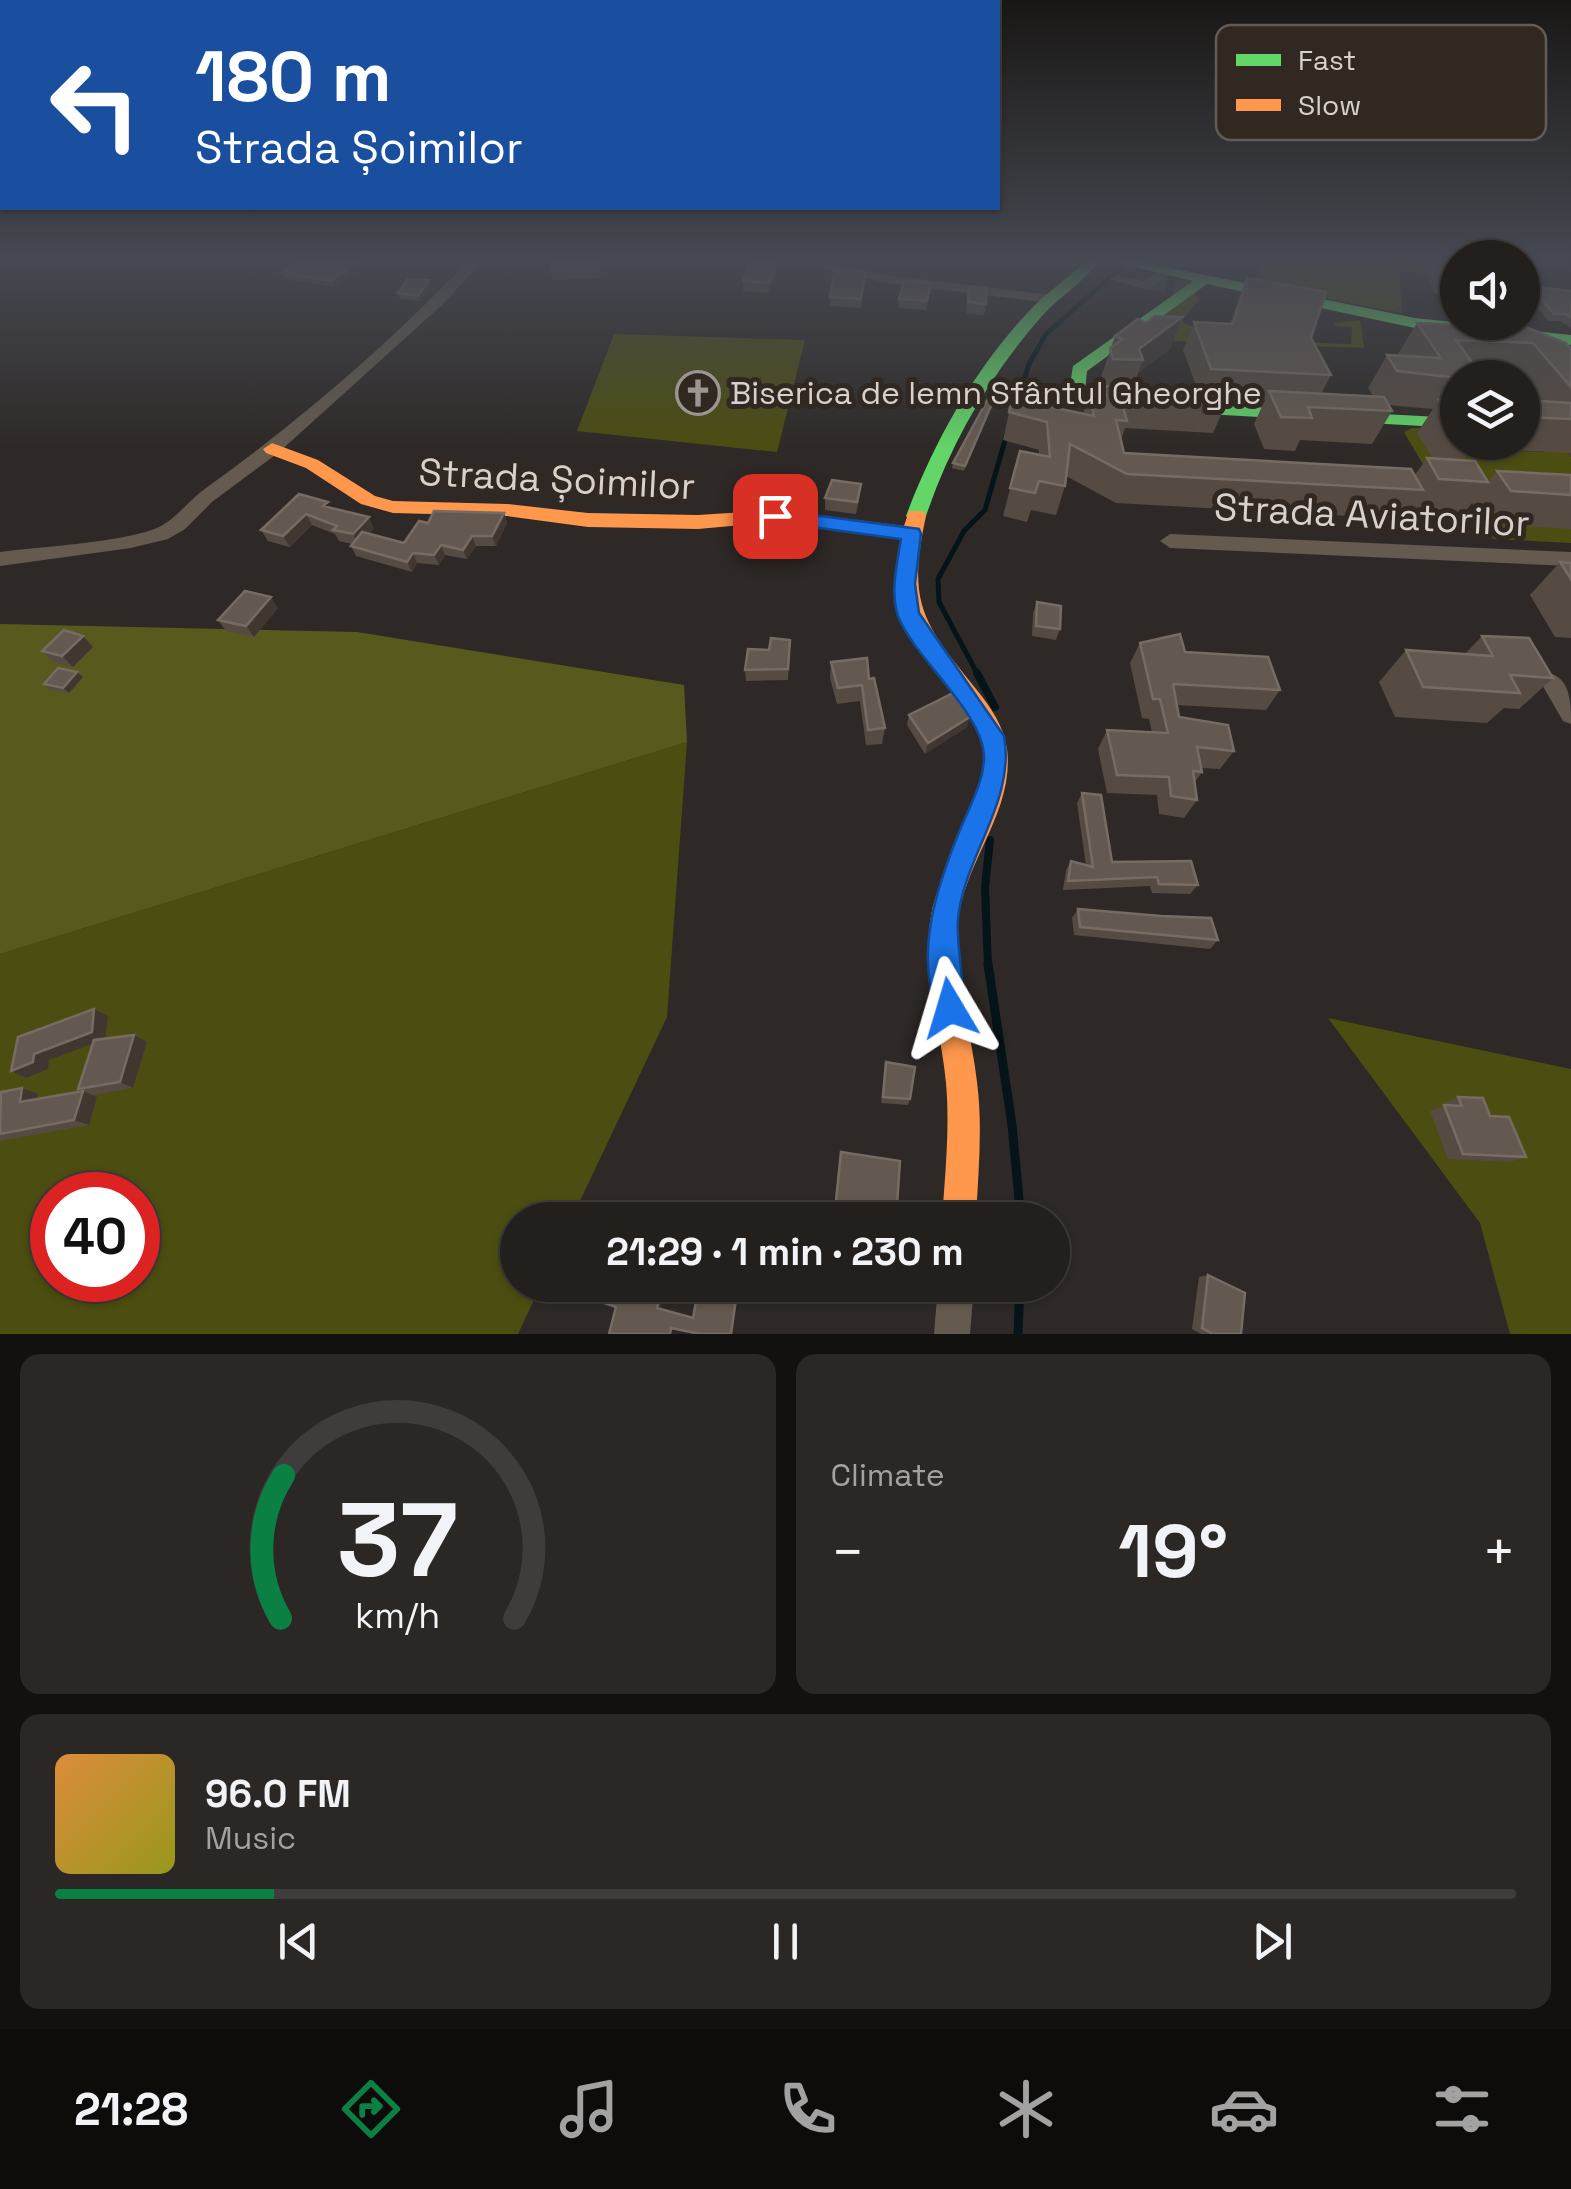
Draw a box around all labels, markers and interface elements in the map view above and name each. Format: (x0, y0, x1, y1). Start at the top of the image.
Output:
legend (1216, 25, 1546, 140)
text: 180 m (195, 32, 392, 121)
icon: left (30, 40, 160, 170)
text: Fast (1298, 42, 1356, 78)
text: Slow (1298, 87, 1361, 123)
text: Strada Șoimilor (195, 119, 523, 176)
map controls (1440, 240, 1540, 460)
button: sound (1440, 240, 1540, 340)
button: layers (1440, 360, 1540, 460)
church icon: Biserica de lemn Sfântul Gheorghe (675, 370, 721, 416)
place label: Biserica de lemn Sfântul Gheorghe (730, 373, 1262, 413)
street label: Strada Șoimilor (417, 448, 697, 510)
pin (733, 474, 818, 559)
street label: Strada Aviatorilor (1213, 483, 1531, 547)
icon: arrive (748, 489, 803, 544)
position arrow (898, 956, 1002, 1060)
speed limit sign: 40 (30, 1172, 160, 1302)
text: 21:29 · 1 min · 230 m (606, 1228, 964, 1276)
text: Climate (831, 1455, 945, 1495)
text: 37 (337, 1474, 458, 1606)
text: 19° (1118, 1503, 1228, 1599)
text: − (831, 1517, 865, 1587)
text: + (1482, 1517, 1516, 1587)
text: km/h (355, 1593, 440, 1638)
text: 96.0 FM (205, 1770, 351, 1818)
text: Music (205, 1818, 296, 1858)
icon: previous (271, 1914, 326, 1969)
icon: pause (758, 1914, 813, 1969)
icon: next (1245, 1914, 1300, 1969)
icon: directions (336, 2074, 406, 2144)
icon: music (554, 2074, 624, 2144)
icon: phone (773, 2074, 843, 2144)
icon: climate (991, 2074, 1061, 2144)
icon: car (1209, 2074, 1279, 2144)
icon: filters (1427, 2074, 1497, 2144)
text: 21:28 (74, 2081, 188, 2138)

